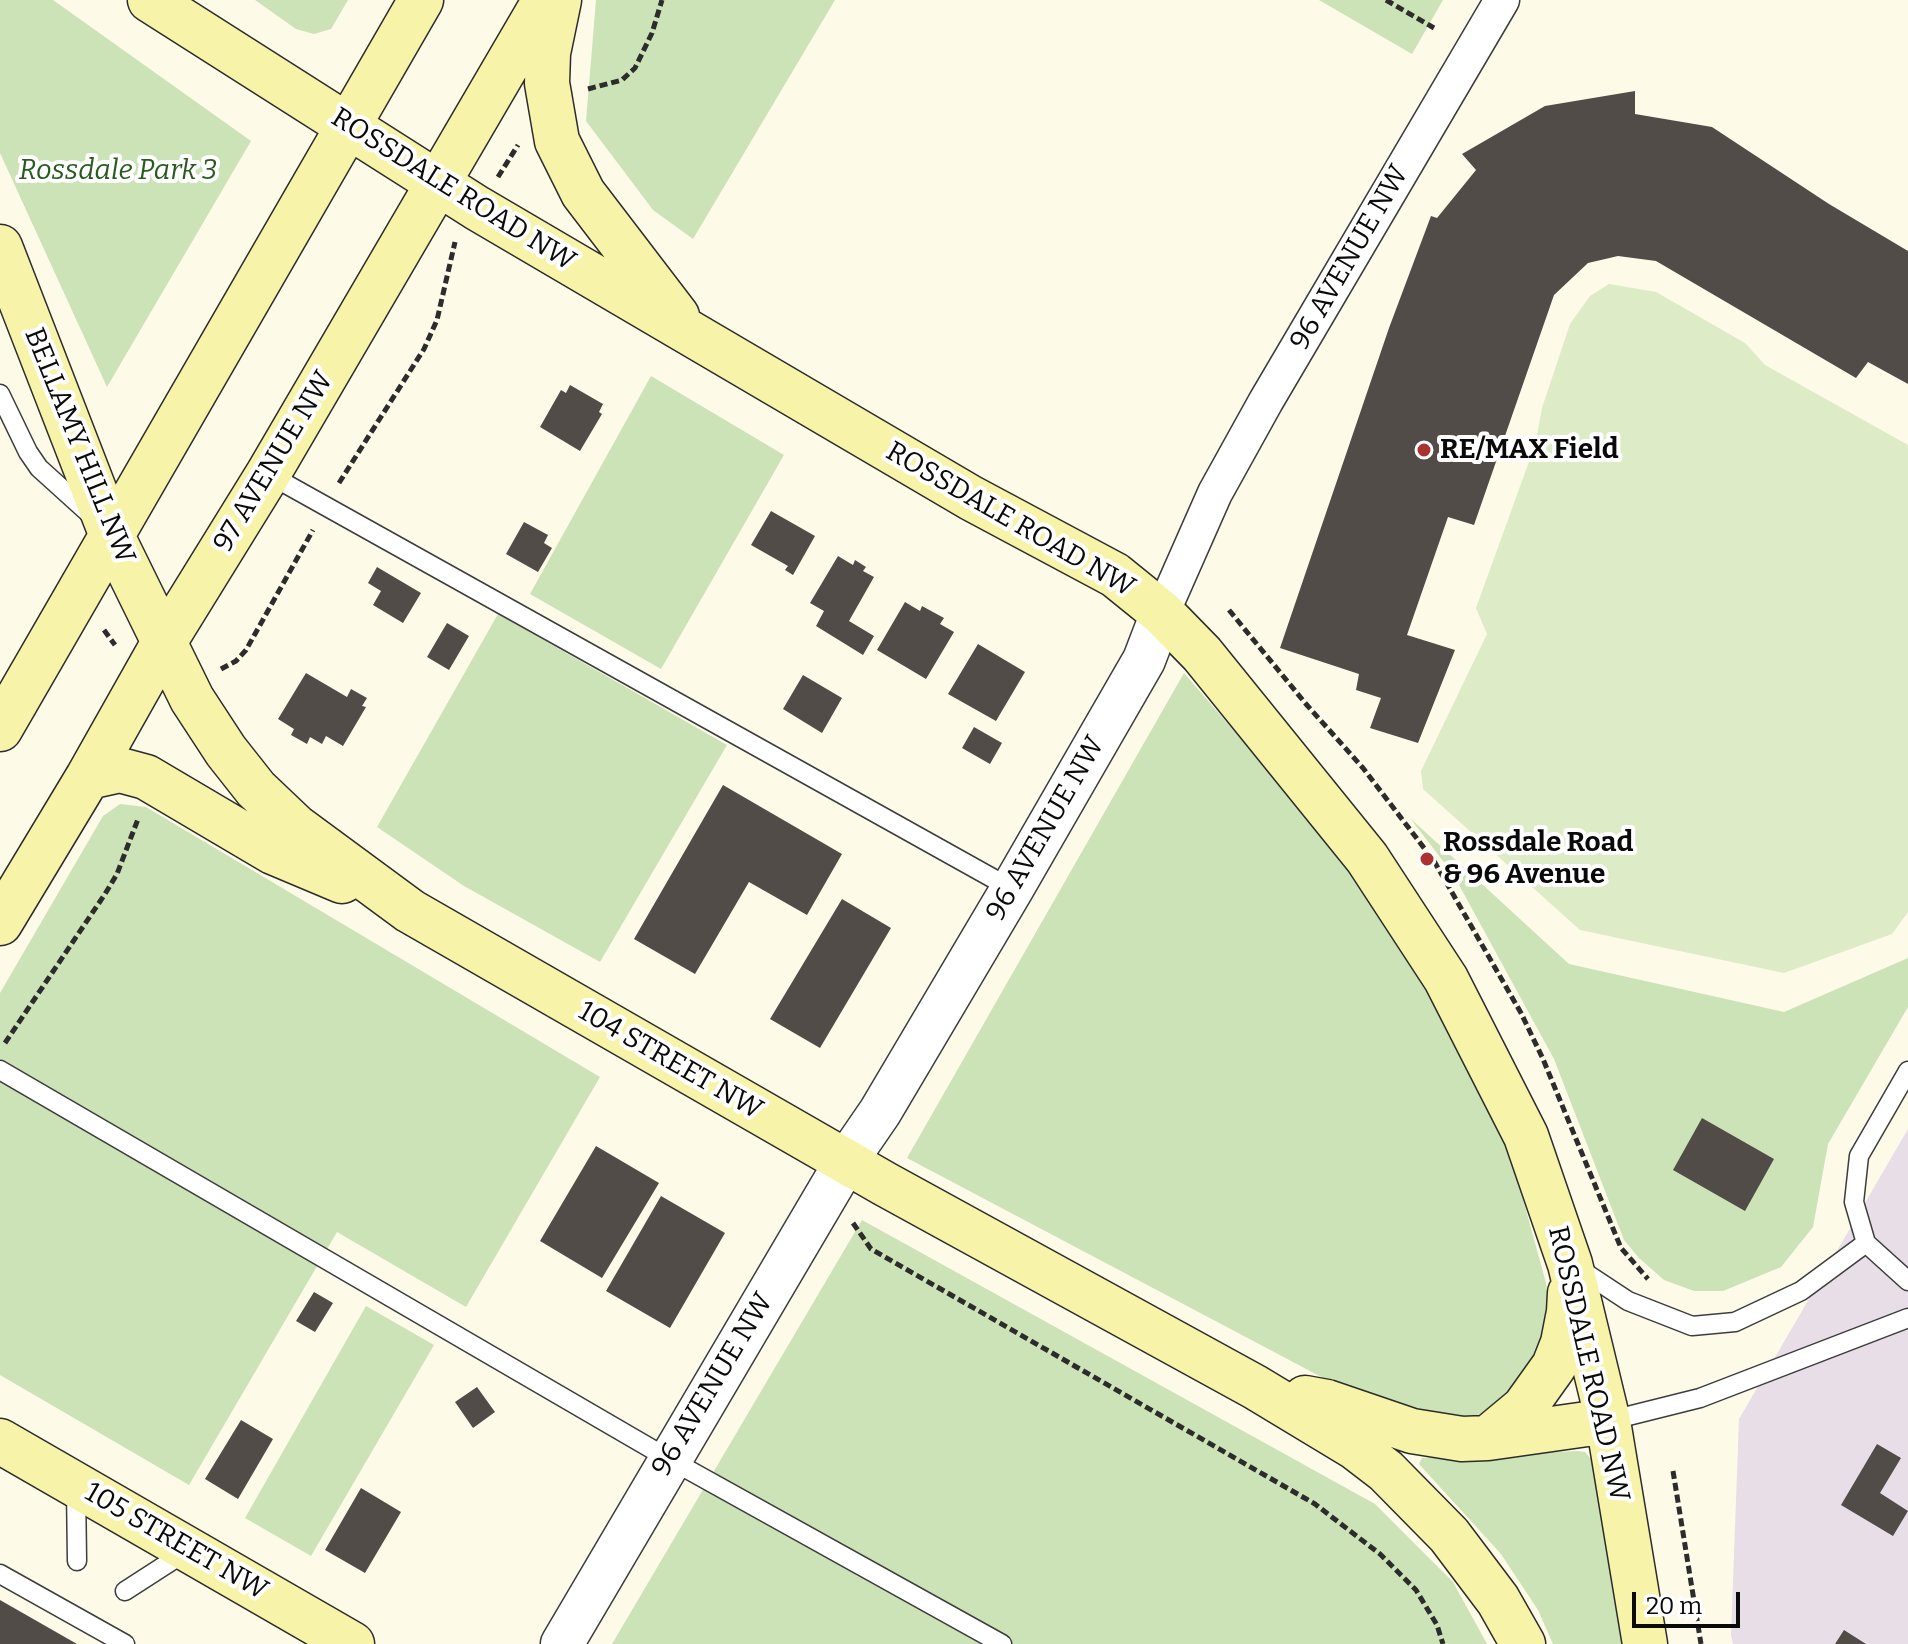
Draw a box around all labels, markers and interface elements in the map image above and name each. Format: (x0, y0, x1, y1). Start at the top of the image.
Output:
street label: ROSSDALE ROAD NW (325, 101, 581, 279)
park label: Rossdale Park 3 (19, 154, 217, 188)
street label: 96 AVENUE NW (1284, 160, 1416, 356)
street label: BELLAMY HILL NW (16, 323, 142, 569)
street label: 97 AVENUE NW (207, 366, 341, 558)
place label: RE/MAX Field (1440, 433, 1619, 467)
street label: ROSSDALE ROAD NW (880, 435, 1140, 605)
marker: RE/MAX Field (1415, 441, 1433, 459)
street label: 96 AVENUE NW (980, 731, 1112, 927)
place label: Rossdale Road & 96 Avenue (1443, 826, 1633, 892)
marker: Rossdale Road & 96 Avenue (1418, 850, 1436, 868)
street label: 104 STREET NW (572, 995, 768, 1127)
street label: ROSSDALE ROAD NW (1540, 1223, 1636, 1505)
street label: 96 AVENUE NW (645, 1287, 781, 1483)
street label: 105 STREET NW (79, 1476, 273, 1608)
scale bar (1636, 1576, 1744, 1626)
text: 20 m (1646, 1592, 1702, 1620)

